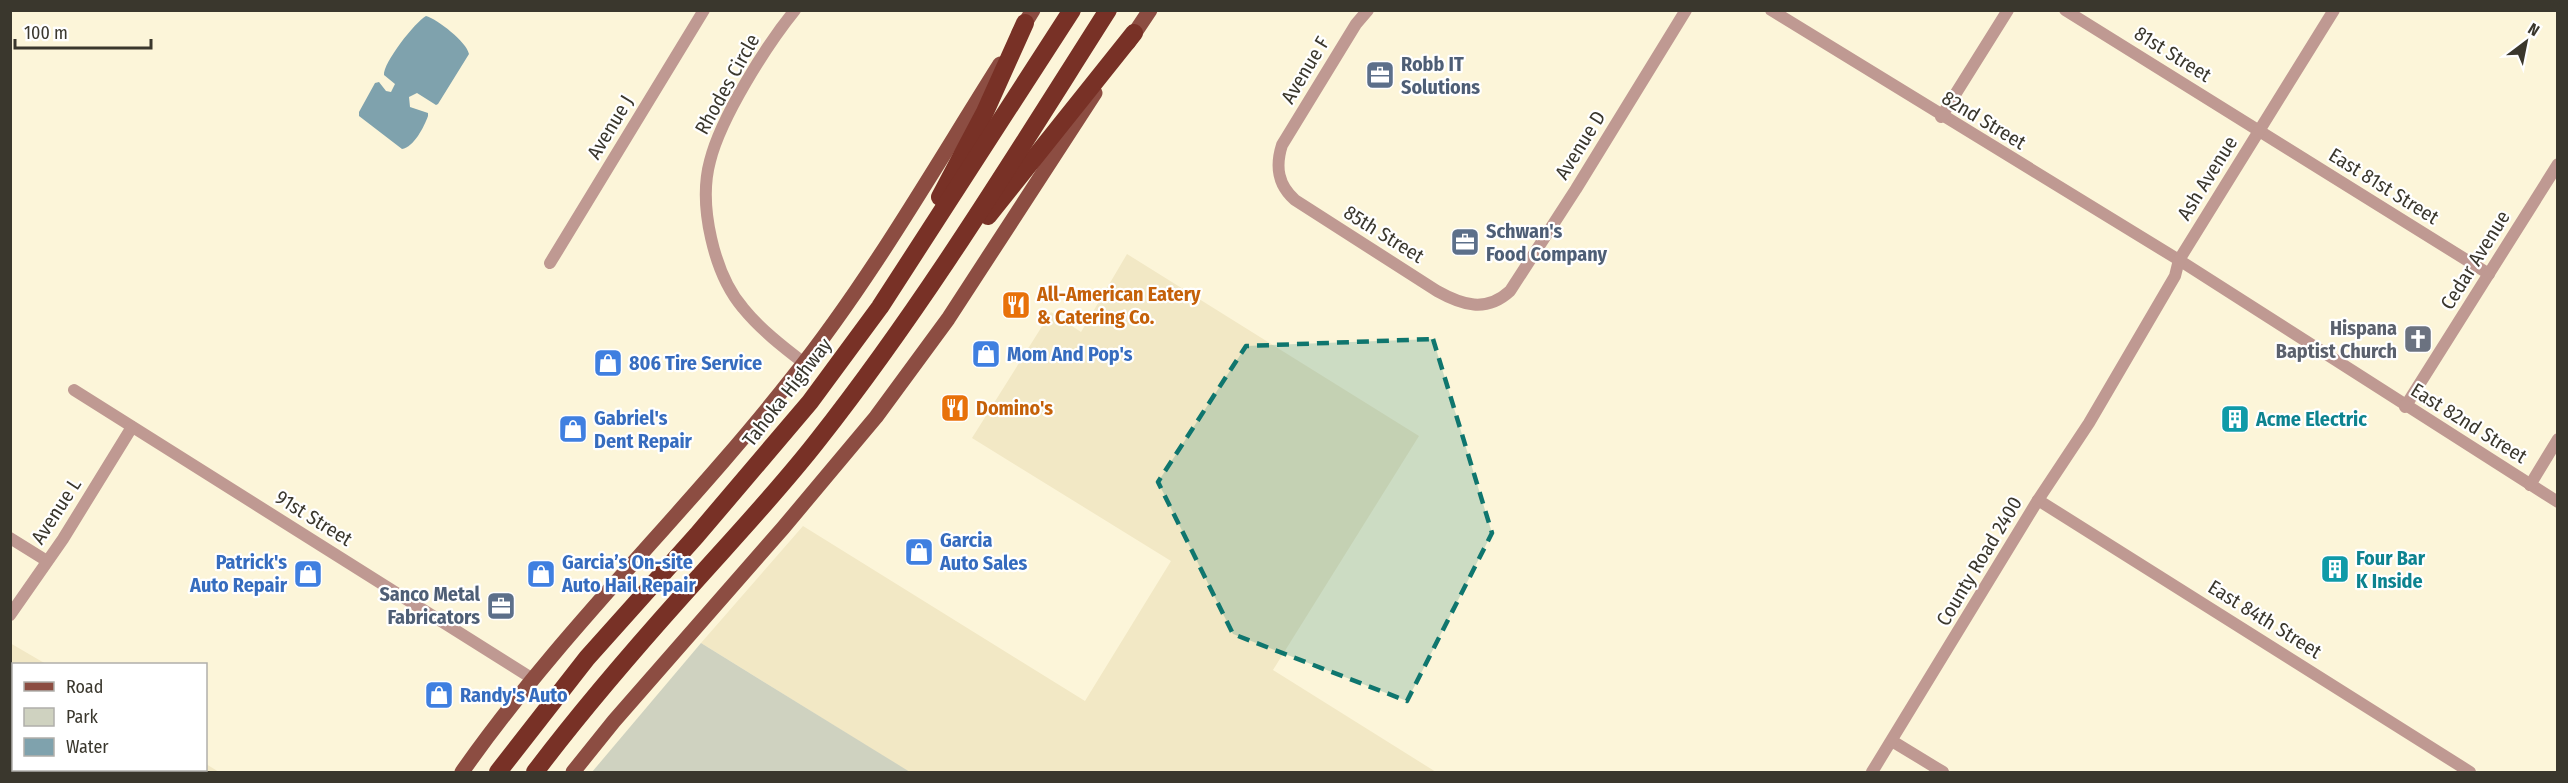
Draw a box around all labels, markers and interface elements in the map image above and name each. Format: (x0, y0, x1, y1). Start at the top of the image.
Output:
scale bar (15, 12, 152, 50)
north arrow (2496, 12, 2556, 72)
text: N (2525, 19, 2543, 40)
street label: 81st Street (2130, 21, 2216, 87)
text: 100 m (24, 22, 68, 44)
street label: Rhodes Circle (690, 30, 764, 138)
street label: Avenue F (1276, 32, 1334, 108)
place label: Robb IT Solutions (1401, 52, 1480, 99)
office icon: Robb IT Solutions (1364, 59, 1396, 91)
street label: 82nd Street (1938, 86, 2031, 155)
street label: Avenue J (582, 91, 638, 163)
street label: Avenue D (1550, 106, 1610, 184)
street label: Ash Avenue (2172, 132, 2242, 224)
street label: East 81st Street (2325, 143, 2444, 229)
street label: 85th Street (1339, 200, 1429, 268)
street label: Cedar Avenue (2435, 206, 2515, 314)
place label: Schwan's Food Company (1486, 219, 1608, 266)
office icon: Schwan's Food Company (1449, 226, 1481, 258)
place label: All-American Eatery & Catering Co. (1036, 282, 1201, 329)
restaurant icon: All-American Eatery & Catering Co. (1000, 289, 1032, 321)
place label: Hispana Baptist Church (2276, 316, 2397, 363)
church icon: Hispana Baptist Church (2402, 323, 2434, 355)
street label: Tahoka Highway (737, 333, 837, 451)
shop icon: Mom And Pop's (970, 338, 1002, 370)
place label: Mom And Pop's (1007, 342, 1133, 366)
shop icon: 806 Tire Service (592, 347, 624, 379)
place label: 806 Tire Service (629, 351, 762, 375)
street label: East 82nd Street (2406, 378, 2532, 468)
restaurant icon: Domino's (939, 392, 971, 424)
place label: Domino's (976, 396, 1053, 420)
building icon: Acme Electric (2219, 403, 2251, 435)
place label: Gabriel's Dent Repair (594, 406, 693, 453)
place label: Acme Electric (2255, 407, 2367, 431)
shop icon: Gabriel's Dent Repair (557, 413, 589, 445)
street label: Avenue L (26, 473, 86, 548)
street label: 91st Street (271, 485, 357, 551)
street label: County Road 2400 (1931, 492, 2027, 630)
place label: Garcia Auto Sales (939, 528, 1027, 575)
shop icon: Garcia Auto Sales (903, 536, 935, 568)
place label: Four Bar K Inside (2356, 546, 2426, 593)
place label: Patrick's Auto Repair (189, 550, 288, 597)
place label: Garcia’s On-site Auto Hail Repair (561, 550, 696, 597)
building icon: Four Bar K Inside (2319, 553, 2351, 585)
shop icon: Patrick's Auto Repair (292, 558, 324, 590)
shop icon: Garcia’s On-site Auto Hail Repair (525, 558, 557, 590)
street label: East 84th Street (2204, 575, 2327, 664)
place label: Sanco Metal Fabricators (379, 582, 481, 629)
office icon: Sanco Metal Fabricators (485, 590, 517, 622)
legend (12, 663, 207, 771)
text: Road (66, 676, 103, 698)
shop icon: Randy's Auto (423, 679, 455, 711)
place label: Randy's Auto (460, 683, 568, 707)
text: Park (66, 706, 99, 728)
text: Water (66, 736, 109, 758)

